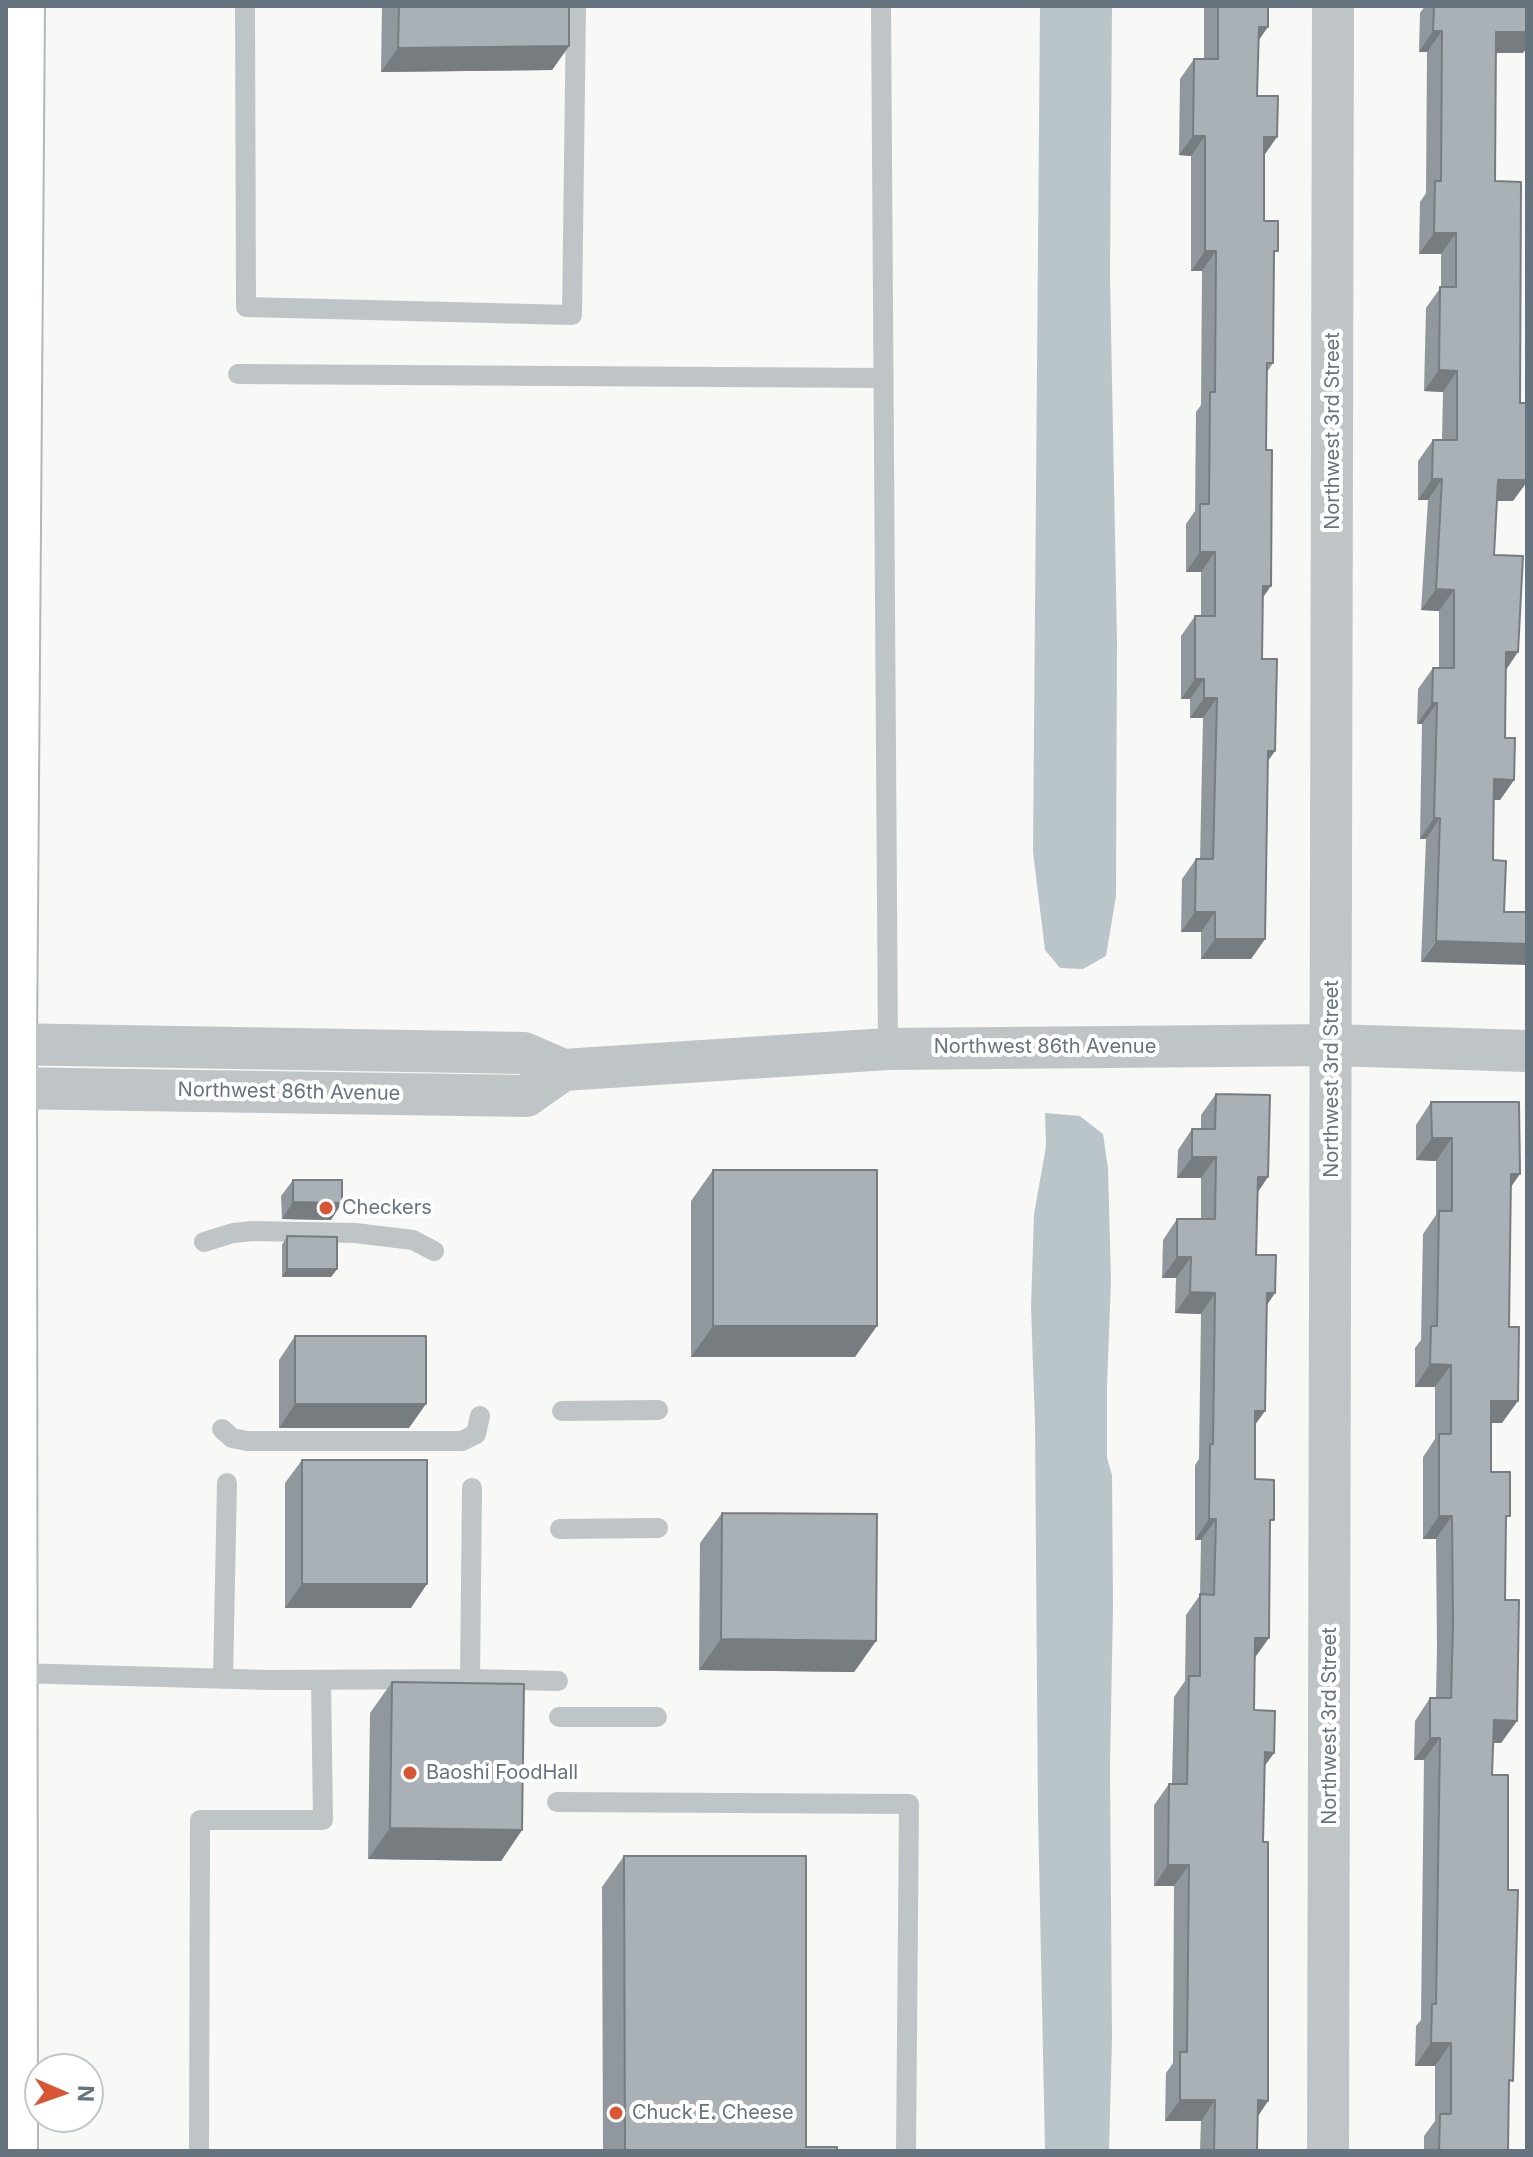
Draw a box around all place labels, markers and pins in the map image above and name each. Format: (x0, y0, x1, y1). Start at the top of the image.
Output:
place label: Checkers (342, 1196, 432, 1220)
marker: Checkers (317, 1199, 335, 1217)
place label: Baoshi FoodHall (426, 1761, 578, 1785)
marker: Baoshi FoodHall (401, 1764, 419, 1782)
place label: Chuck E. Cheese (632, 2101, 794, 2125)
marker: Chuck E. Cheese (607, 2104, 625, 2122)

